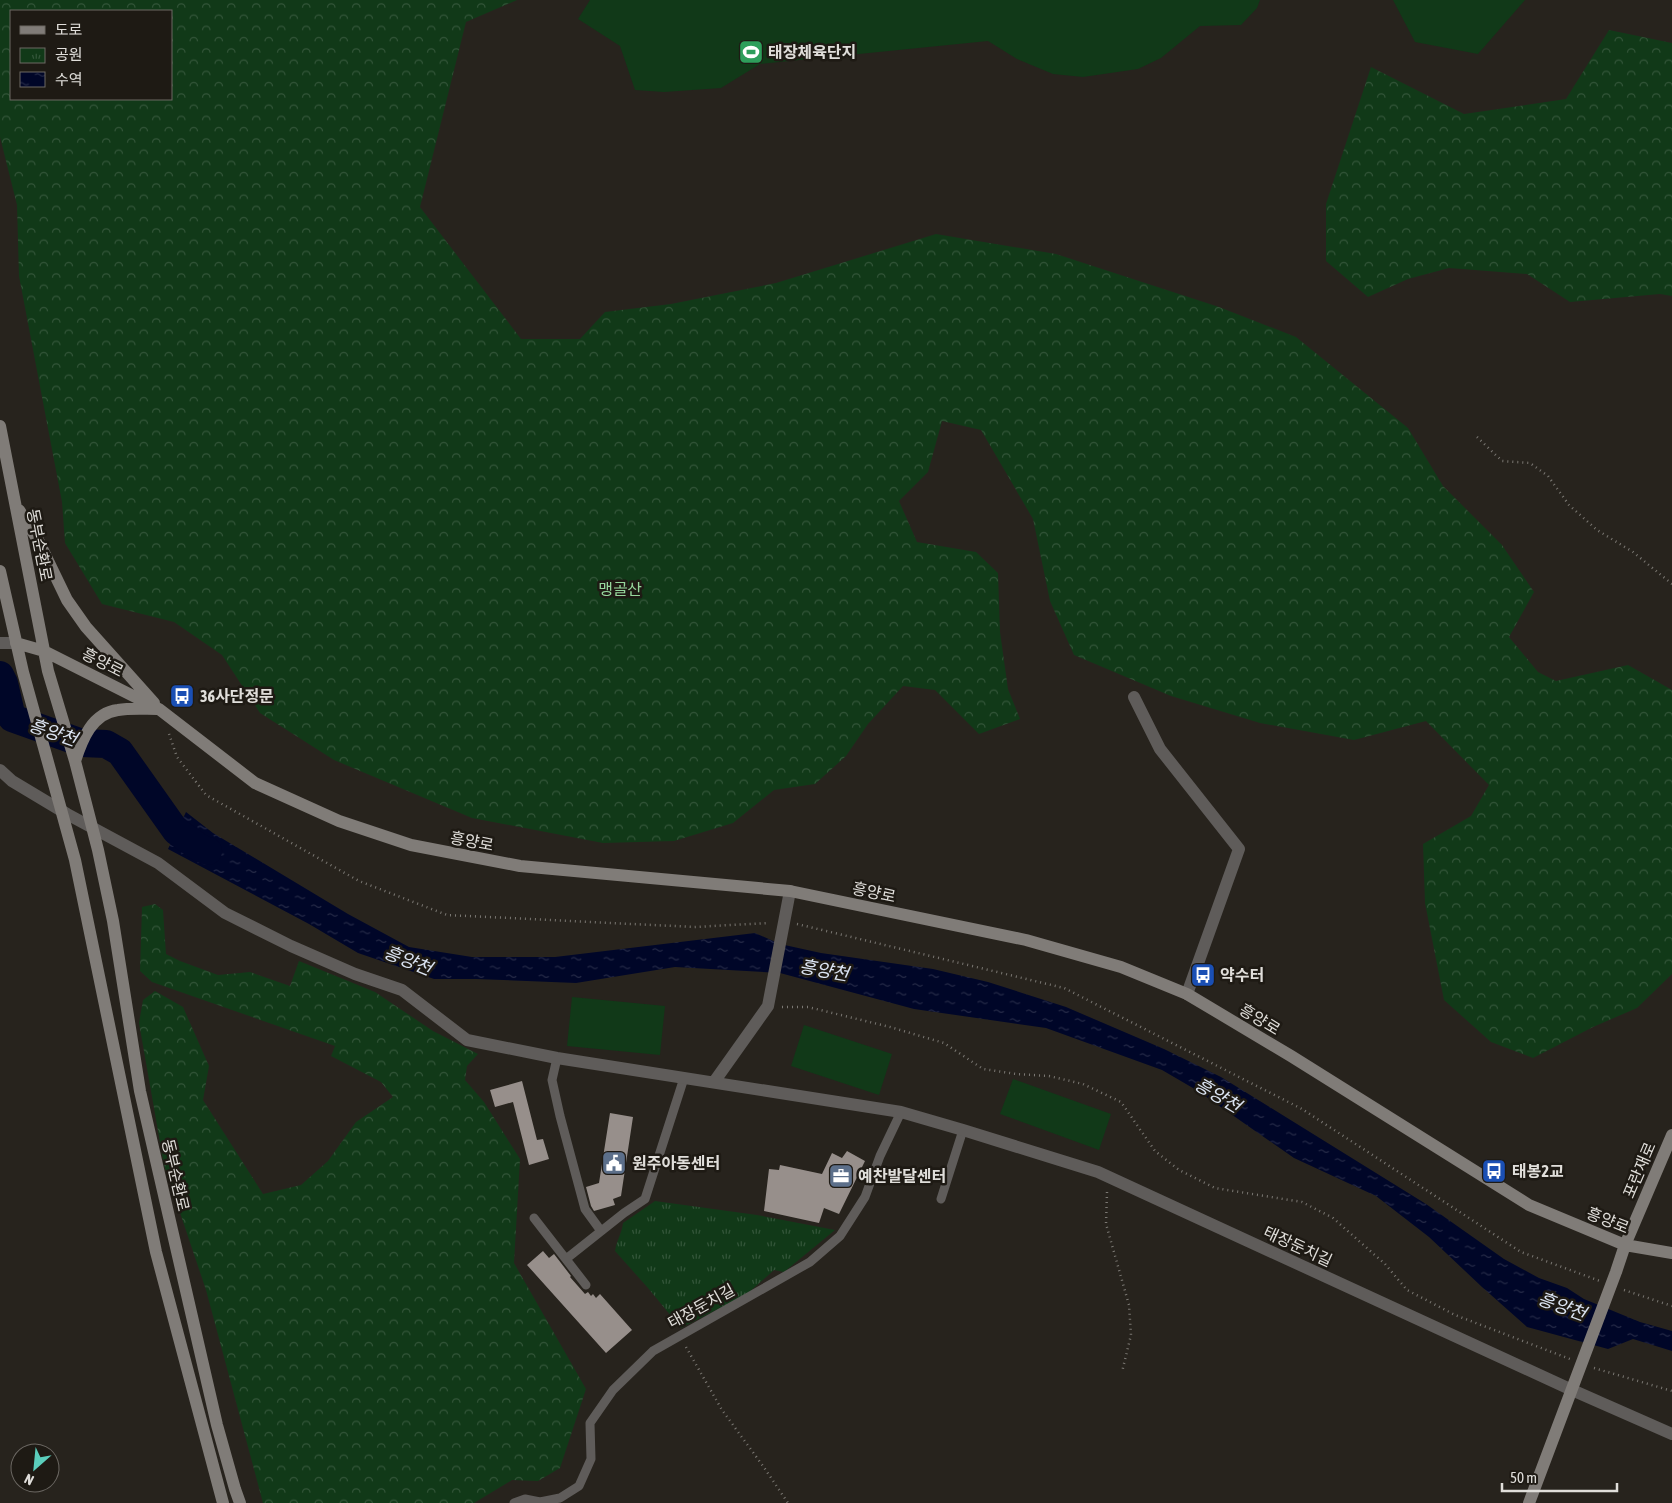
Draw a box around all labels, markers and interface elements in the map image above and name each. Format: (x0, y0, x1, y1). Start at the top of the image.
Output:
legend (10, 10, 172, 100)
text: 도로 (55, 21, 83, 38)
sports icon: 태장체육단지 (738, 39, 764, 65)
place label: 태장체육단지 (768, 43, 856, 61)
text: 공원 (55, 46, 83, 63)
text: 수역 (55, 71, 83, 88)
street label: 동부순환로 (24, 507, 56, 583)
park label: 맹골산 (598, 580, 642, 598)
street label: 흥양로 (79, 644, 127, 680)
bus stop icon: 36사단정문 (169, 683, 195, 709)
place label: 36사단정문 (200, 687, 274, 705)
water label: 흥양천 (26, 714, 82, 751)
street label: 흥양로 (449, 828, 496, 854)
street label: 흥양로 (851, 879, 898, 905)
water label: 흥양천 (381, 941, 437, 980)
water label: 흥양천 (798, 955, 853, 985)
bus stop icon: 약수터 (1190, 962, 1216, 988)
place label: 약수터 (1220, 966, 1264, 984)
street label: 흥양로 (1236, 1000, 1284, 1038)
water label: 흥양천 (1191, 1073, 1247, 1118)
street label: 동부순환로 (159, 1137, 193, 1213)
street label: 포란재로 (1619, 1139, 1659, 1201)
public building icon: 원주아동센터 (601, 1150, 627, 1176)
place label: 원주아동센터 (632, 1154, 720, 1172)
bus stop icon: 태봉2교 (1481, 1158, 1507, 1184)
place label: 태봉2교 (1512, 1162, 1564, 1180)
office icon: 예찬발달센터 (828, 1163, 854, 1189)
place label: 예찬발달센터 (858, 1167, 946, 1185)
street label: 흥양로 (1584, 1203, 1632, 1237)
street label: 태장둔치길 (1261, 1222, 1335, 1270)
street label: 태장둔치길 (664, 1280, 738, 1332)
water label: 흥양천 (1535, 1288, 1591, 1325)
north arrow (10, 1443, 60, 1493)
scale bar (1502, 1460, 1617, 1492)
text: 50 m (1510, 1469, 1537, 1486)
text: N (22, 1471, 36, 1489)

